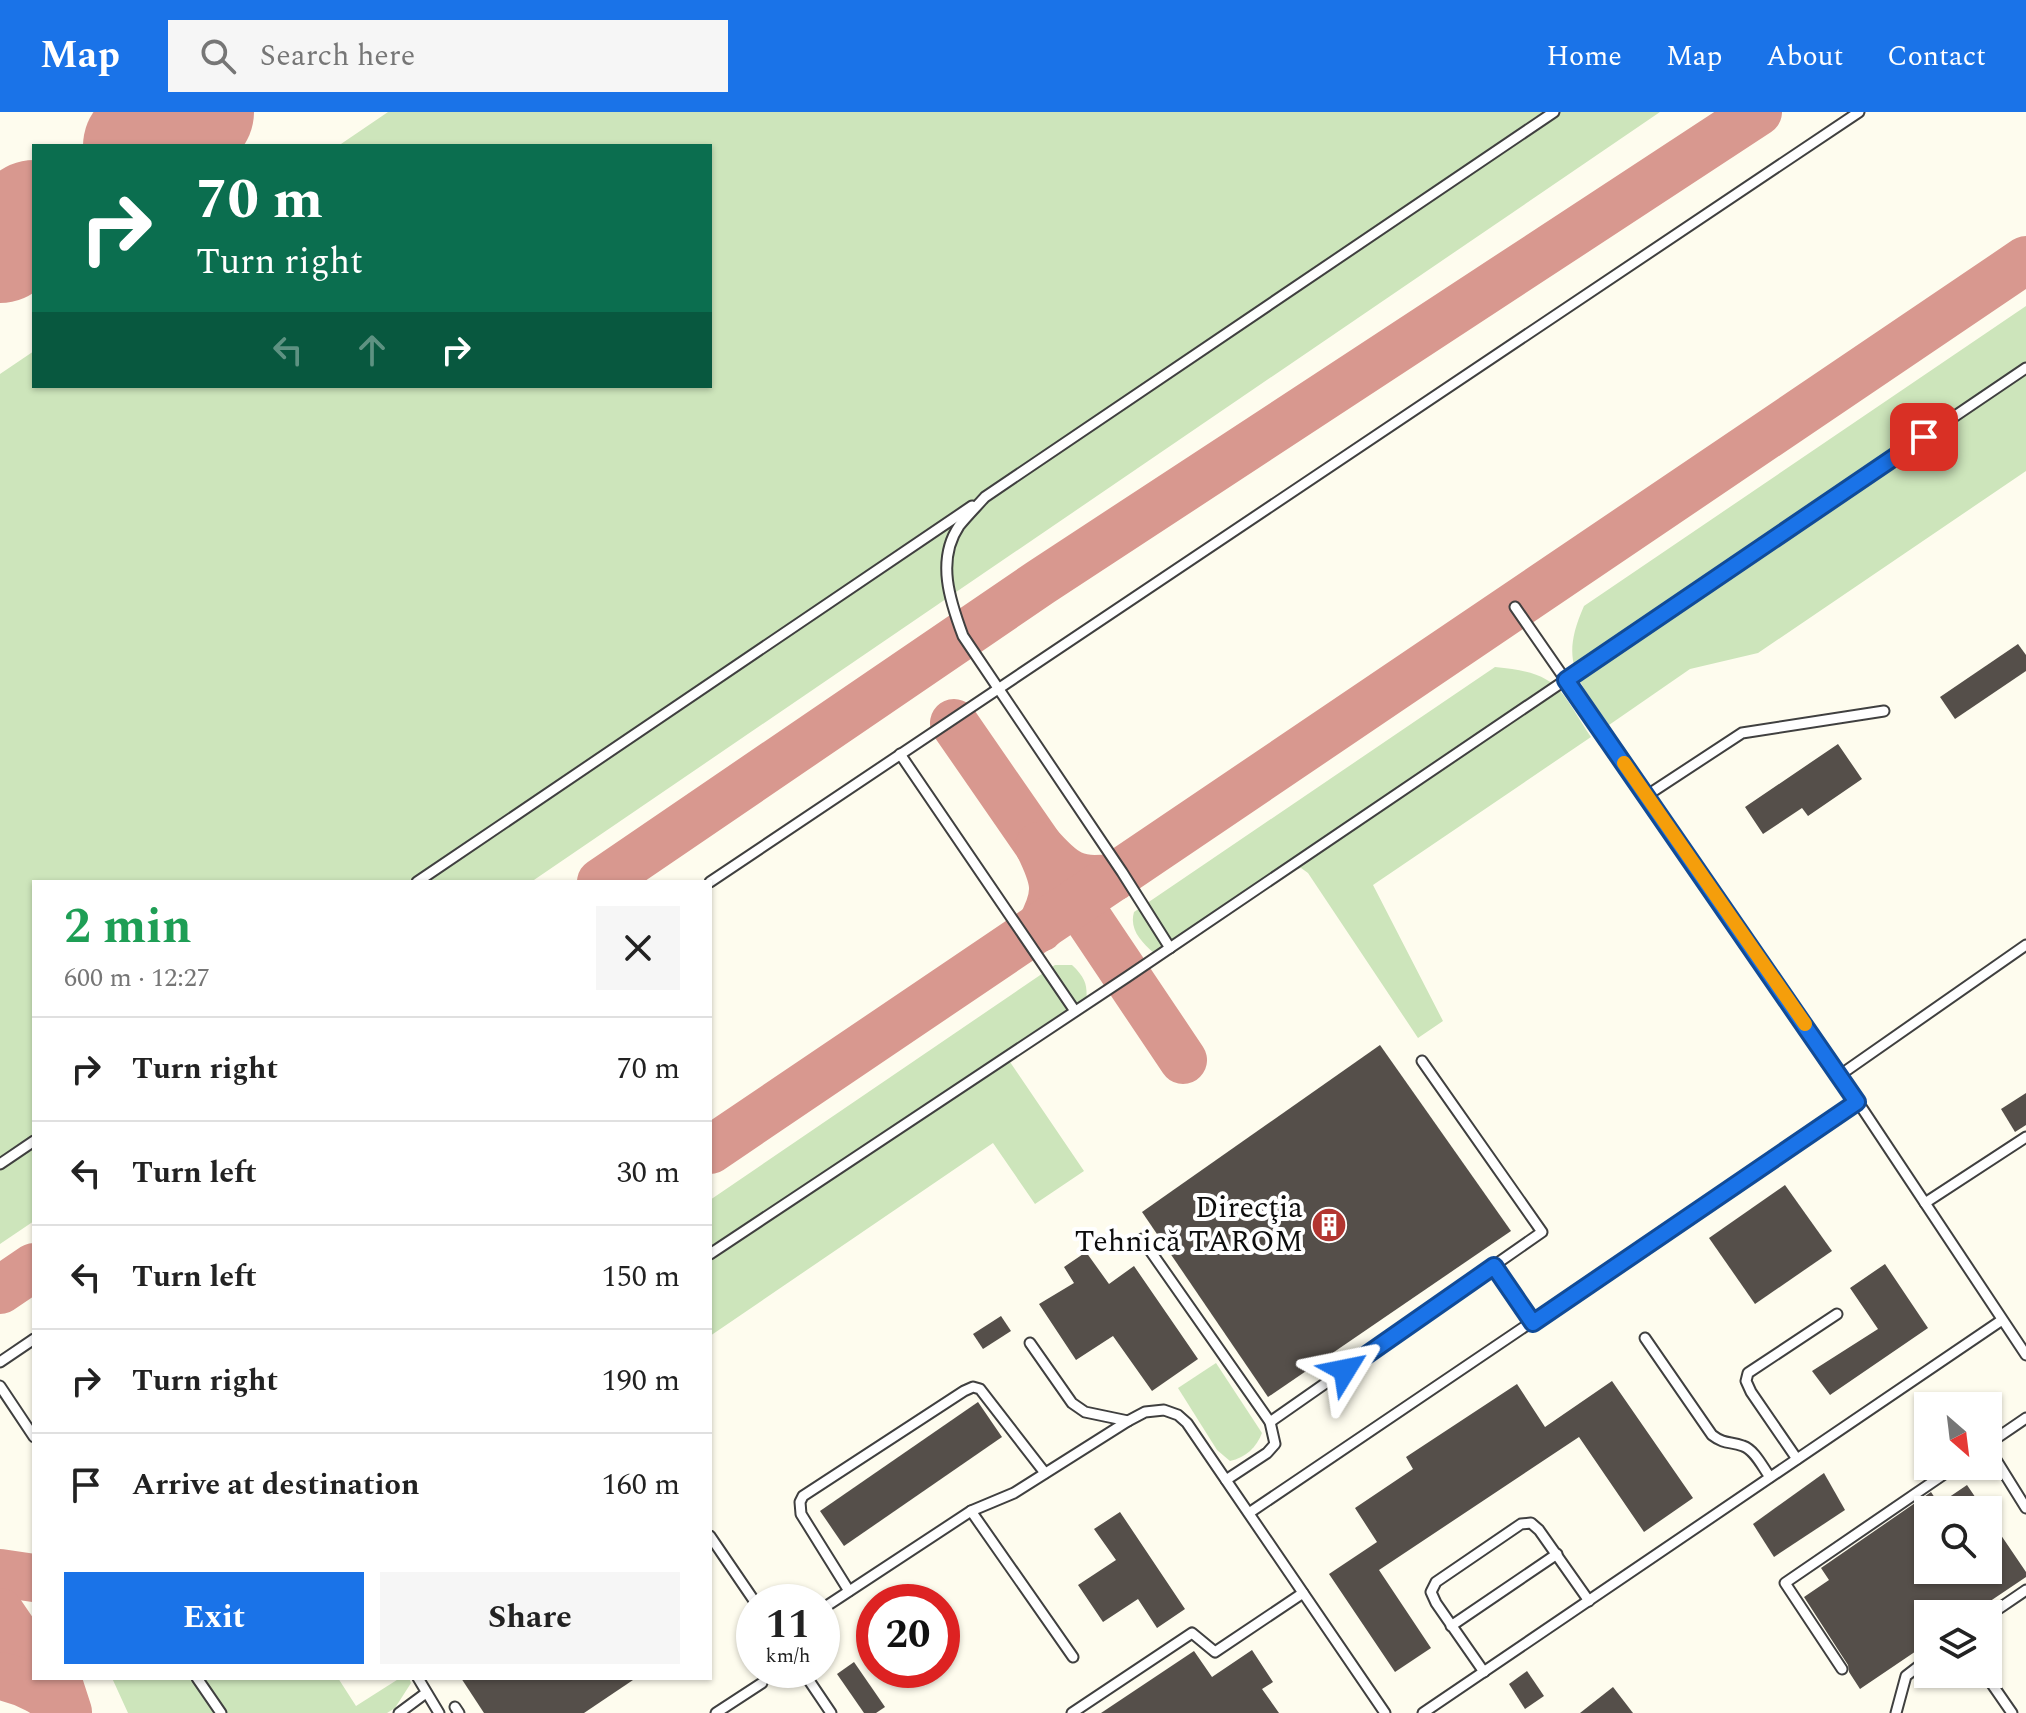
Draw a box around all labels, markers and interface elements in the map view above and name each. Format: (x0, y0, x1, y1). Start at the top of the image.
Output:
search box (168, 20, 728, 92)
text: Map (40, 27, 120, 85)
text: Search here (260, 33, 415, 79)
icon: search (196, 34, 240, 78)
text: Home (1546, 35, 1622, 78)
text: Map (1666, 35, 1722, 78)
text: About (1766, 35, 1843, 78)
text: Contact (1887, 35, 1986, 78)
text: 70 m (196, 158, 323, 243)
icon: right (64, 176, 168, 280)
text: Turn right (196, 235, 363, 290)
icon: left (266, 328, 310, 372)
icon: ahead (350, 328, 394, 372)
icon: right (434, 328, 478, 372)
pin (1890, 403, 1958, 471)
icon: arrive (1902, 415, 1946, 459)
text: 2 min (64, 891, 192, 964)
button: close (596, 906, 680, 990)
text: 600 m · 12:27 (64, 958, 210, 998)
text: Turn right (132, 1046, 278, 1092)
text: 70 m (617, 1046, 680, 1092)
icon: right (64, 1047, 108, 1091)
text: Turn left (132, 1150, 257, 1196)
text: 30 m (617, 1150, 680, 1196)
icon: left (64, 1151, 108, 1195)
place label: Direcţia Tehnică TAROM (1075, 1185, 1303, 1265)
building icon: Direcţia Tehnică TAROM (1310, 1206, 1348, 1244)
text: Turn left (132, 1254, 257, 1300)
text: 150 m (602, 1254, 680, 1300)
icon: left (64, 1255, 108, 1299)
position arrow (1303, 1328, 1387, 1412)
text: Turn right (132, 1358, 278, 1404)
text: 190 m (602, 1358, 680, 1404)
icon: right (64, 1359, 108, 1403)
north arrow (1914, 1392, 2002, 1480)
map controls (1914, 1392, 2002, 1688)
text: Arrive at destination (132, 1462, 419, 1508)
text: 160 m (602, 1462, 680, 1508)
icon: arrive (64, 1463, 108, 1507)
button: search (1914, 1496, 2002, 1584)
button: Exit (64, 1572, 364, 1664)
button: Share (380, 1572, 680, 1664)
speed limit sign: 20 (856, 1584, 960, 1688)
text: 11 (766, 1595, 810, 1656)
button: layers (1914, 1600, 2002, 1688)
text: km/h (766, 1641, 811, 1671)

